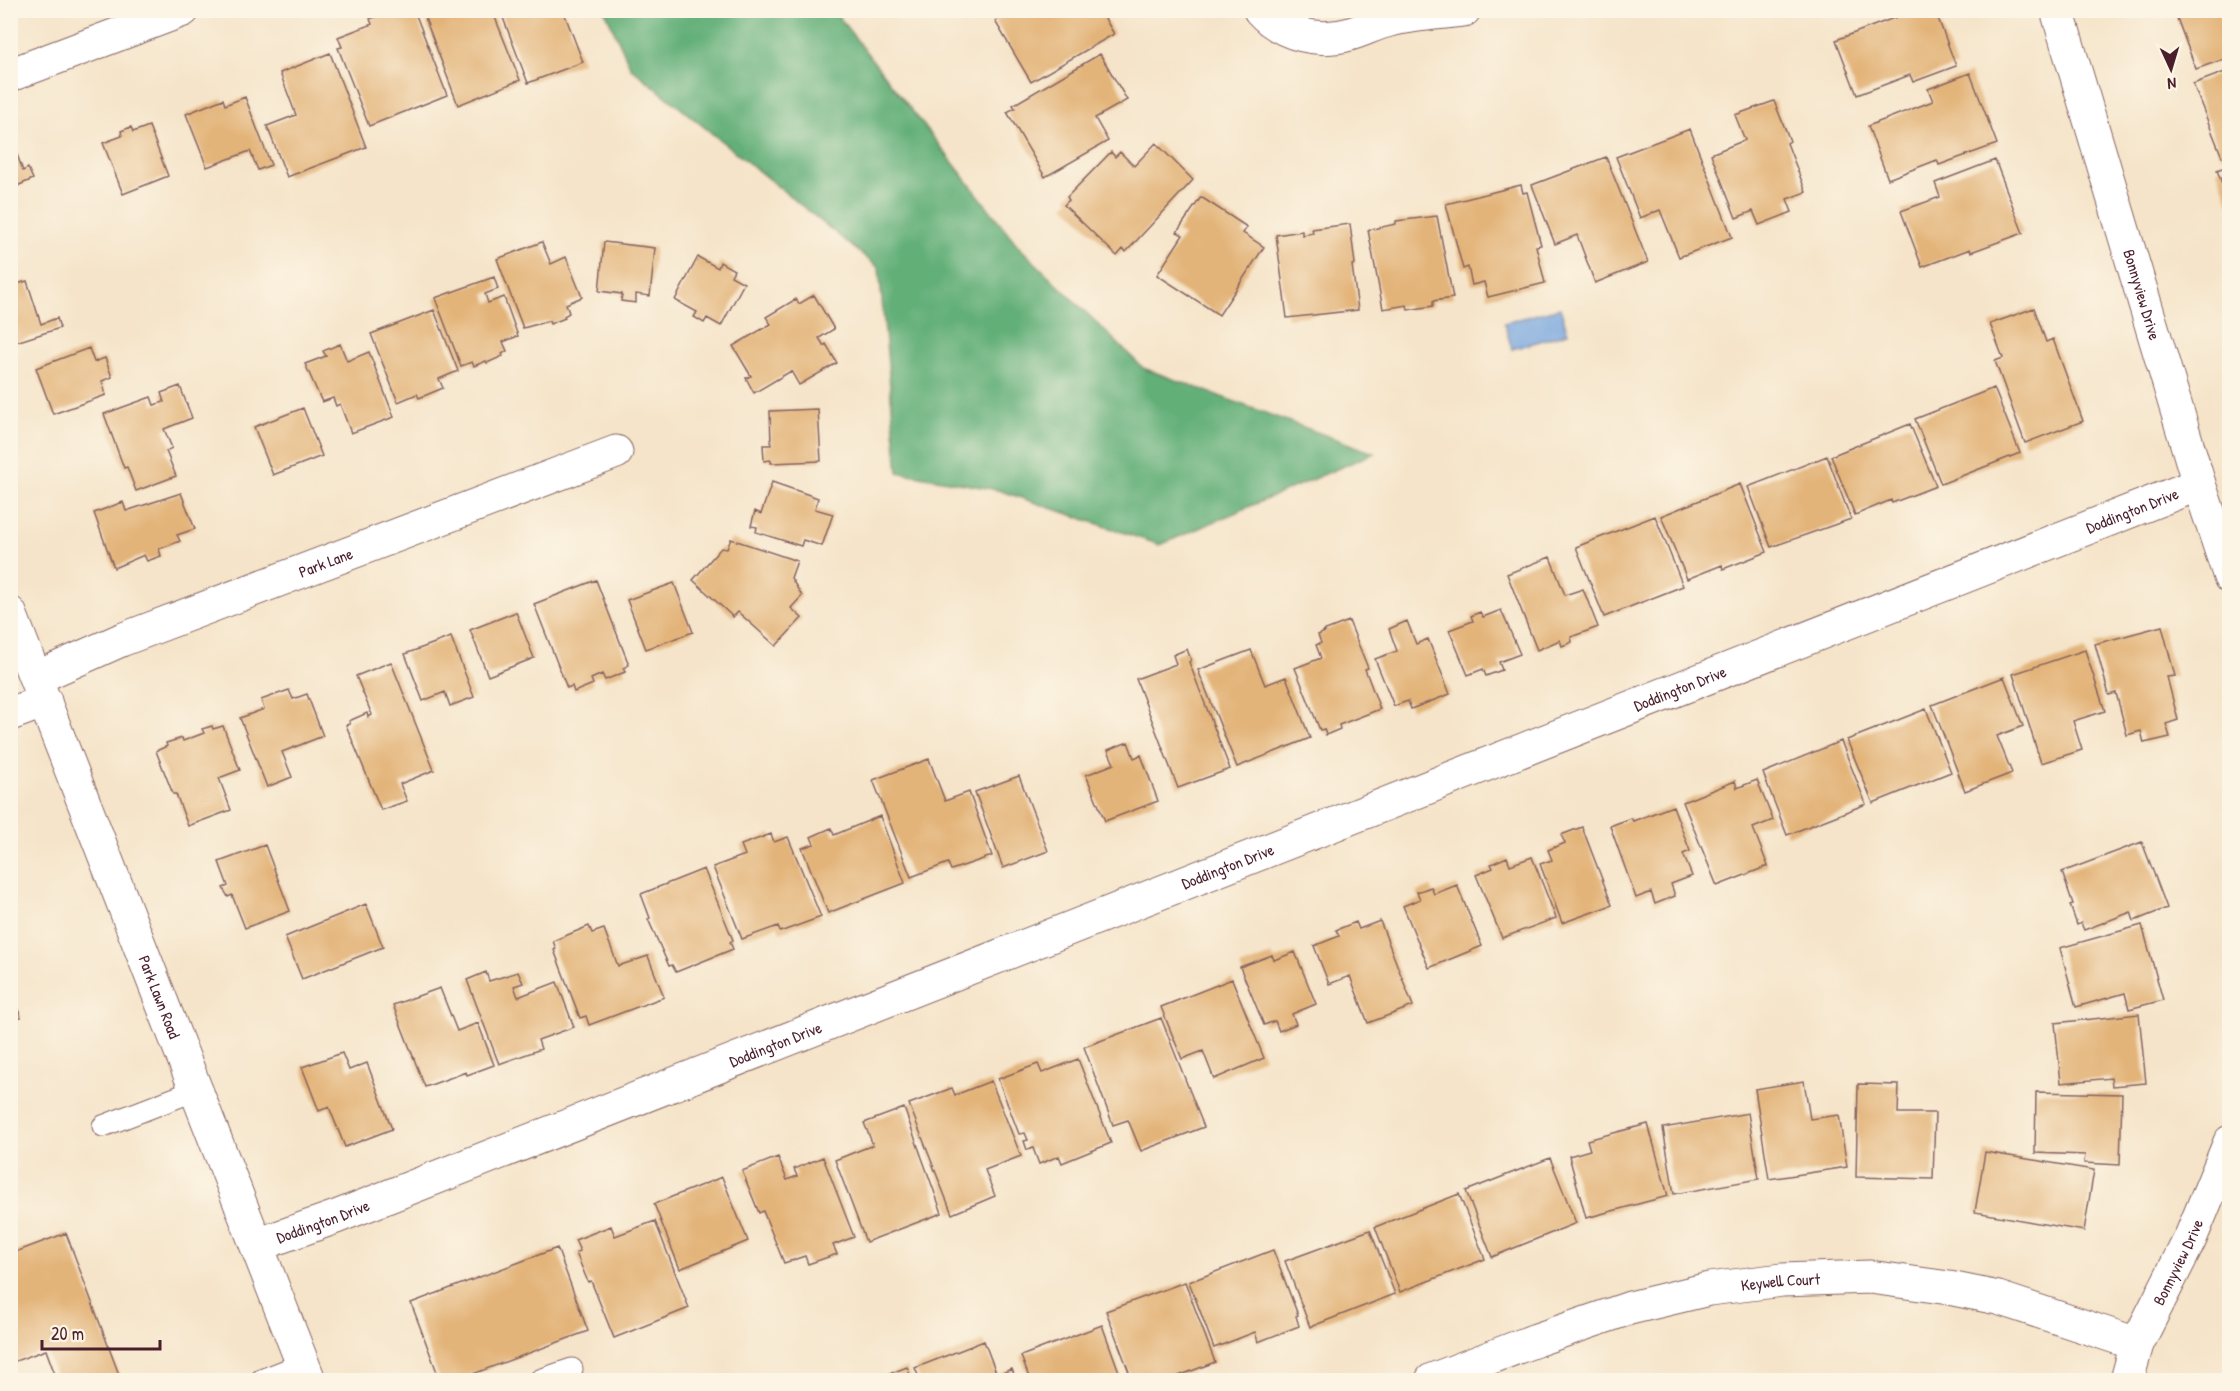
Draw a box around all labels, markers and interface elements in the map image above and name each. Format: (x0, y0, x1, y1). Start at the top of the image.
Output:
north arrow (2141, 39, 2201, 99)
text: N (2167, 73, 2177, 95)
street label: Bonnyview Drive (2118, 247, 2166, 343)
street label: Doddington Drive (2083, 482, 2182, 538)
street label: Park Lane (295, 542, 356, 583)
street label: Doddington Drive (1630, 660, 1730, 716)
street label: Doddington Drive (1178, 838, 1278, 894)
street label: Park Lawn Road (134, 952, 186, 1042)
street label: Doddington Drive (726, 1016, 825, 1072)
street label: Doddington Drive (273, 1194, 373, 1248)
street label: Bonnyview Drive (2147, 1215, 2208, 1309)
street label: Keywell Court (1740, 1268, 1821, 1296)
scale bar (42, 1313, 160, 1351)
text: 20 m (51, 1321, 84, 1346)

